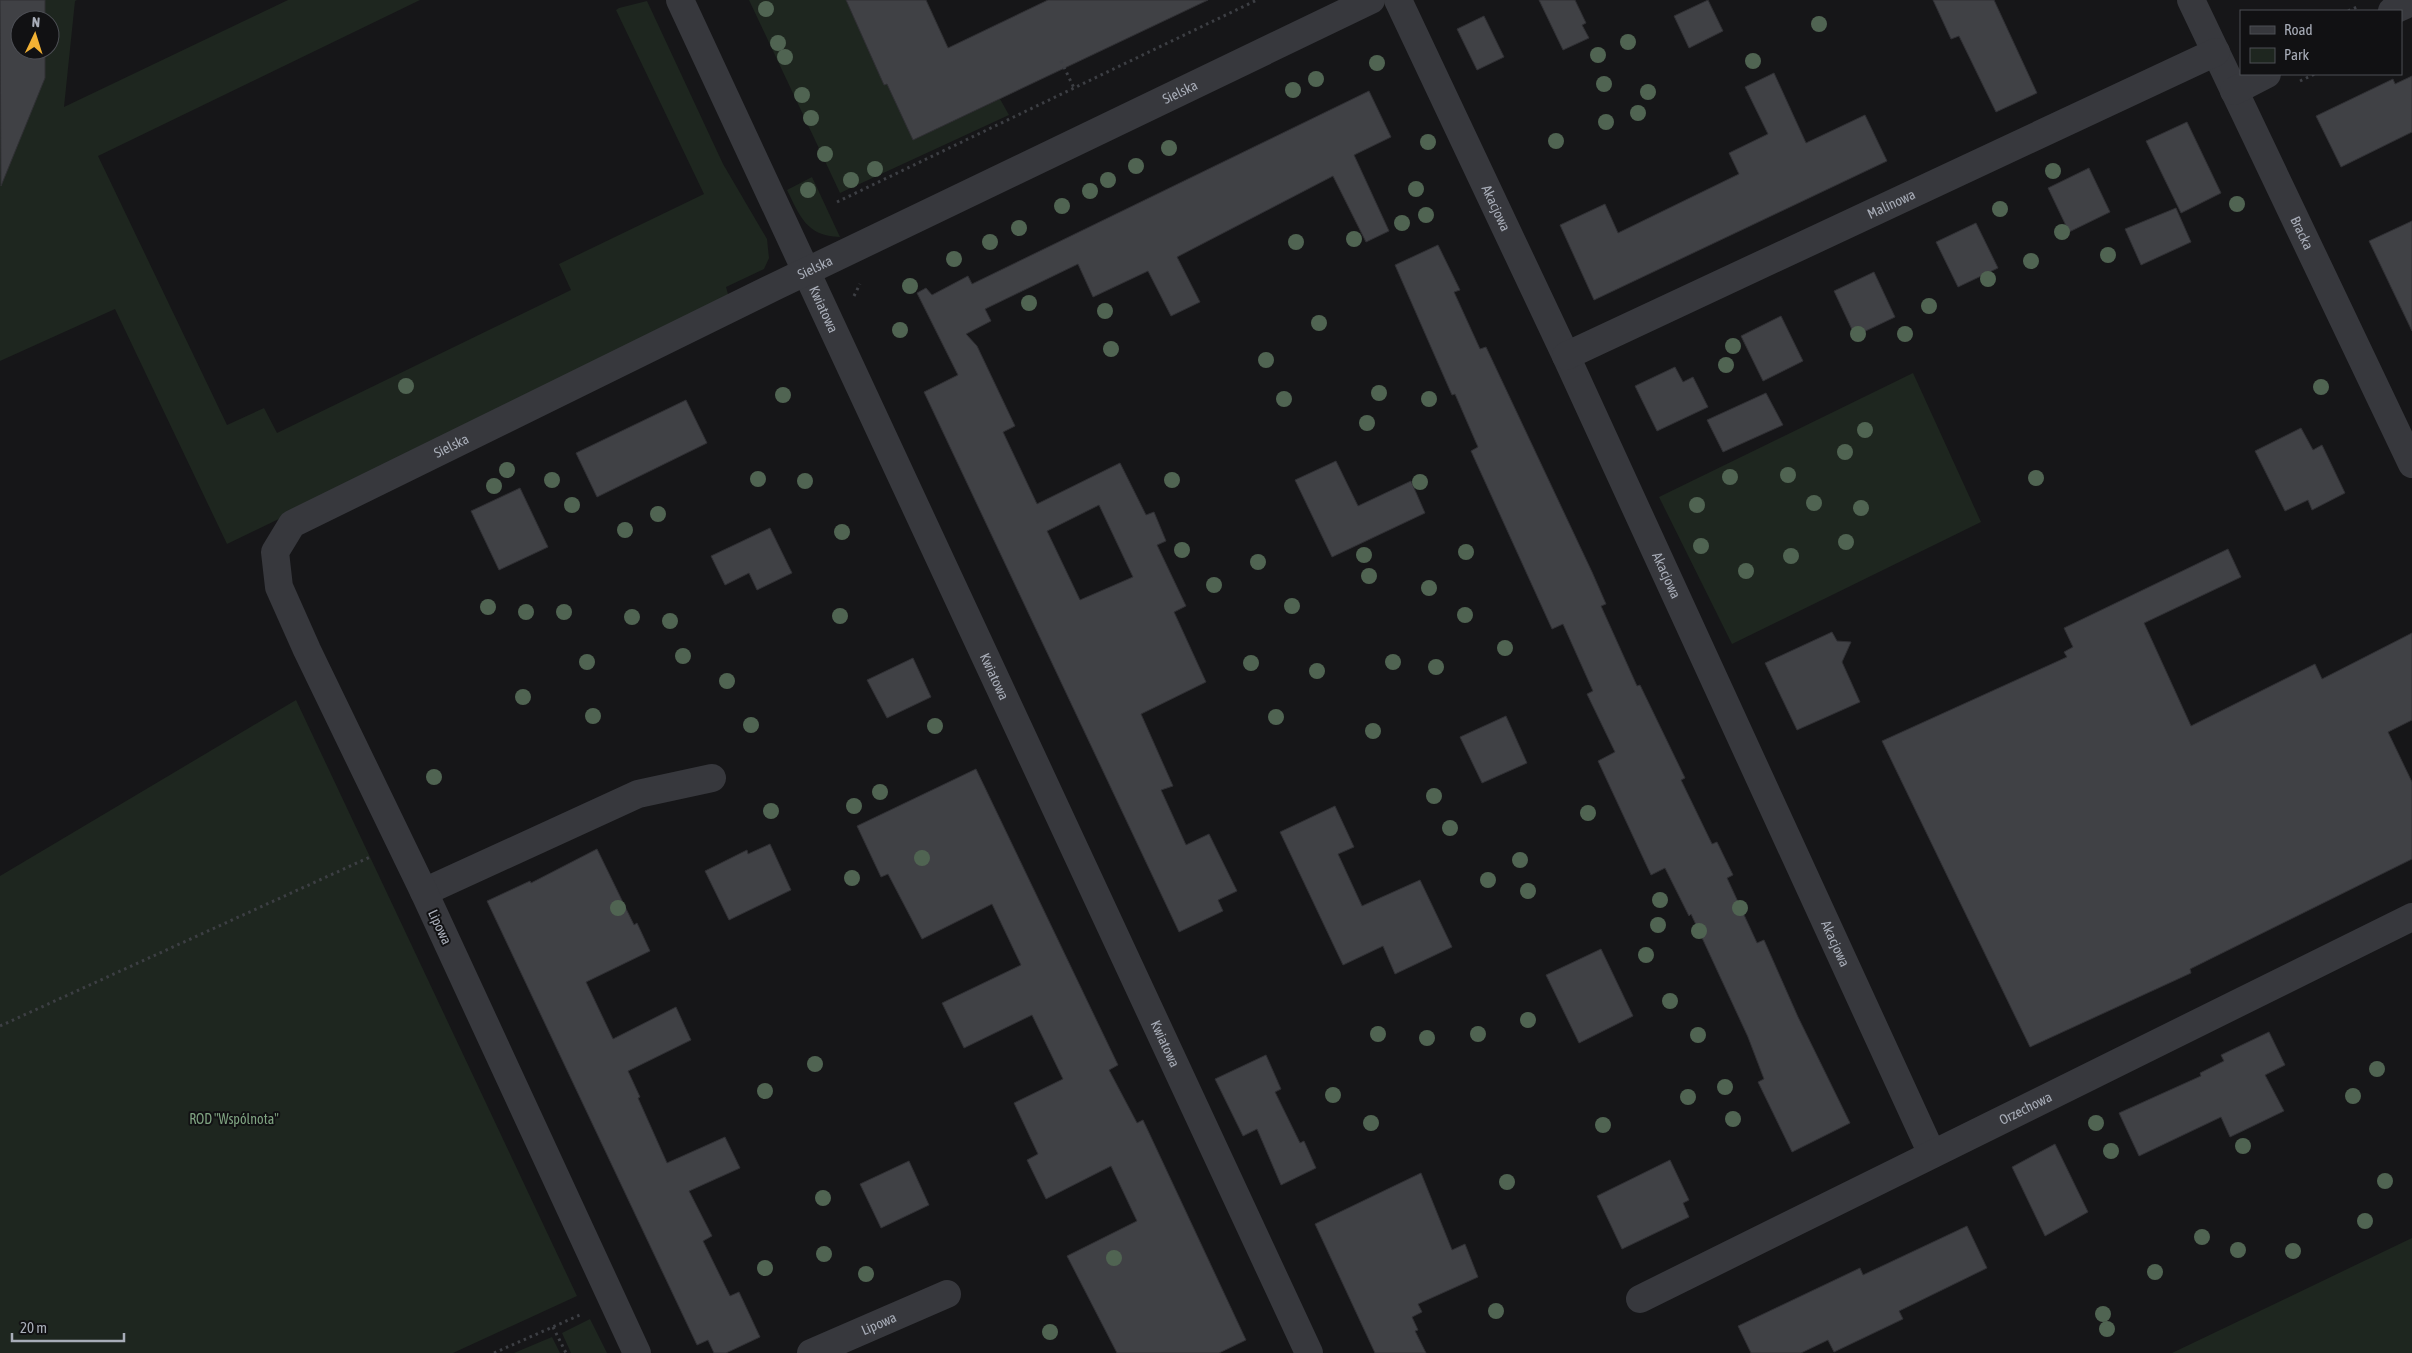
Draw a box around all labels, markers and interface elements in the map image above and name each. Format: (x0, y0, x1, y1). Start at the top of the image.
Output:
north arrow (10, 10, 60, 60)
legend (2240, 10, 2402, 75)
text: N (31, 14, 41, 30)
text: Road (2284, 21, 2313, 38)
text: Park (2284, 46, 2309, 63)
street label: Sielska (1160, 77, 1200, 107)
street label: Akacjowa (1478, 182, 1514, 234)
street label: Malinowa (1865, 186, 1918, 222)
street label: Bracka (2287, 214, 2317, 252)
street label: Sielska (795, 252, 835, 283)
street label: Kwiatowa (806, 283, 841, 335)
street label: Sielska (431, 430, 471, 461)
street label: Akacjowa (1649, 550, 1684, 601)
street label: Kwiatowa (977, 651, 1012, 702)
street label: Lipowa (425, 907, 455, 947)
street label: Akacjowa (1818, 918, 1853, 969)
street label: Kwiatowa (1147, 1018, 1183, 1070)
street label: Orzechowa (1996, 1089, 2054, 1128)
park label: ROD "Wspólnota" (189, 1111, 279, 1127)
street label: Lipowa (859, 1309, 899, 1338)
scale bar (12, 1310, 125, 1342)
text: 20 m (20, 1319, 47, 1336)

